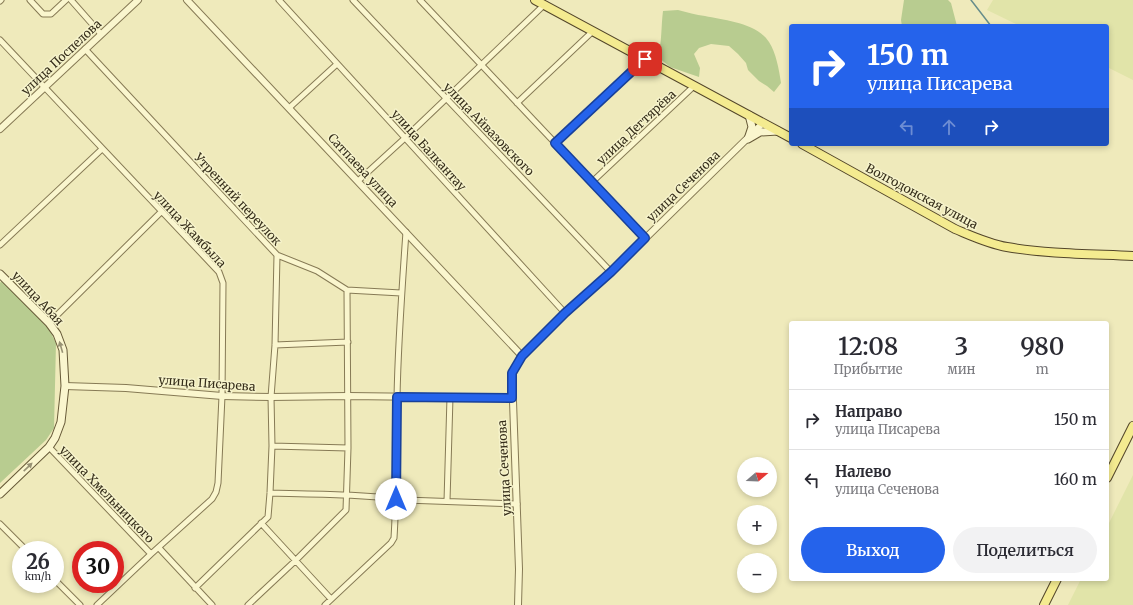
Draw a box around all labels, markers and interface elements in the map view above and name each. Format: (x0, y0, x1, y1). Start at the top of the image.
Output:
street label: улица Поспелова (18, 16, 105, 98)
text: 150 m (867, 37, 949, 73)
icon: right (801, 40, 853, 92)
pin (628, 42, 662, 76)
icon: arrive (634, 48, 656, 70)
text: улица Писарева (867, 72, 1013, 95)
street label: улица Айвазовского (441, 79, 537, 179)
street label: улица Дегтярёва (593, 86, 679, 167)
street label: улица Балкантау (389, 106, 469, 194)
icon: left (896, 116, 918, 138)
icon: ahead (938, 116, 960, 138)
icon: right (980, 116, 1002, 138)
street label: Сатпаева улица (325, 130, 401, 210)
street label: улица Сеченова (643, 147, 723, 225)
street label: Утренний переулок (191, 149, 285, 249)
street label: Волгодонская улица (863, 160, 981, 232)
street label: улица Жамбыла (151, 188, 230, 271)
street label: улица Абая (9, 268, 67, 328)
text: 12:08 (838, 331, 898, 362)
text: 3 (954, 331, 968, 362)
text: 980 (1020, 331, 1064, 362)
one-way arrow (58, 341, 64, 353)
text: Прибытие (834, 361, 903, 378)
text: мин (947, 361, 976, 378)
text: m (1036, 361, 1049, 378)
street label: улица Писарева (158, 372, 257, 394)
text: Направо (835, 402, 902, 421)
icon: right (801, 409, 823, 431)
text: 150 m (1054, 410, 1097, 429)
street label: улица Сеченова (494, 419, 514, 516)
text: улица Писарева (835, 421, 940, 438)
street label: улица Хмельницкого (57, 442, 157, 546)
north arrow (737, 457, 777, 497)
map controls (737, 457, 777, 593)
one-way arrow (23, 462, 33, 472)
text: Налево (835, 462, 891, 481)
icon: left (801, 469, 823, 491)
text: 160 m (1054, 470, 1097, 489)
position arrow (375, 478, 417, 520)
text: улица Сеченова (835, 481, 939, 498)
button: + (737, 505, 777, 545)
button: Выход (801, 527, 945, 573)
button: Поделиться (953, 527, 1097, 573)
speed limit sign: 30 (72, 541, 124, 593)
text: 26 (26, 549, 50, 574)
button: − (737, 553, 777, 593)
text: km/h (25, 570, 51, 583)

